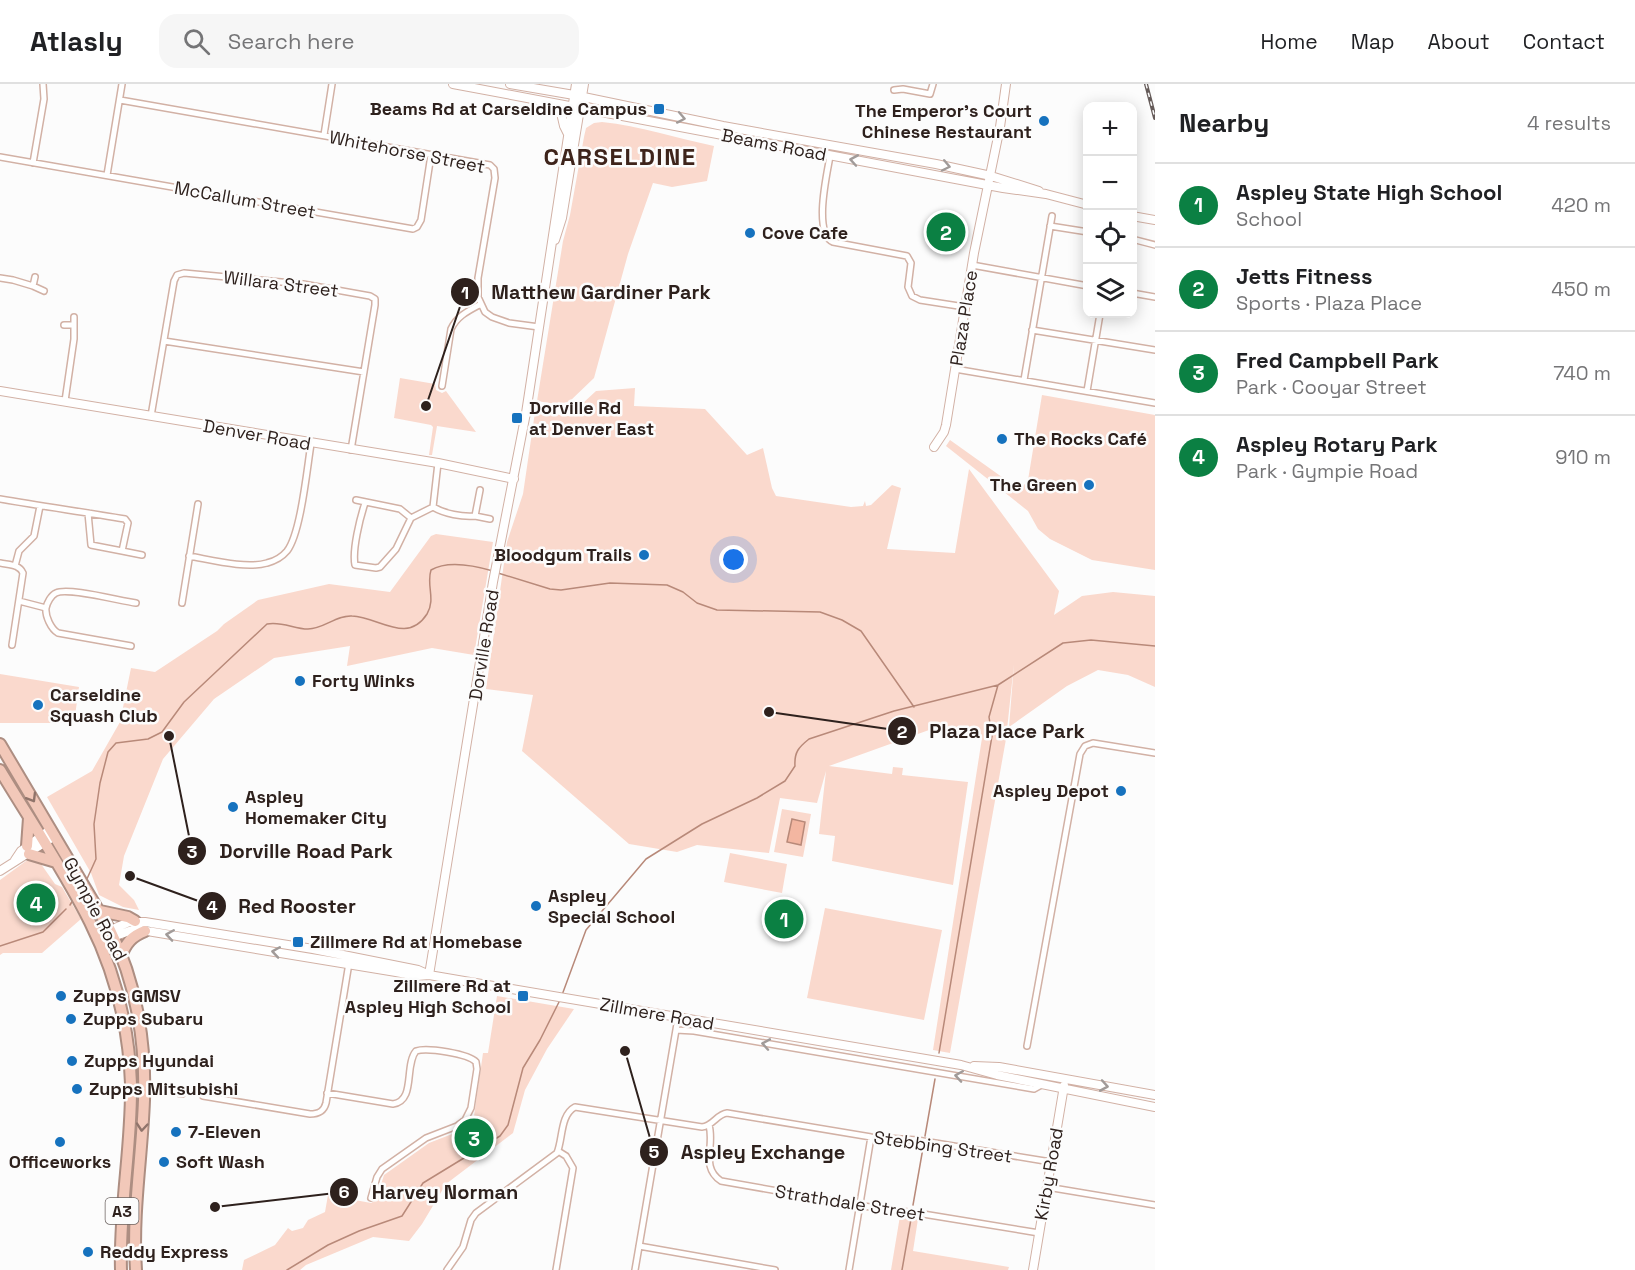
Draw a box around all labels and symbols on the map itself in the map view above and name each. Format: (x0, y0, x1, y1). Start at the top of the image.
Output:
place label: Beams Rd at Carseldine Campus (370, 97, 647, 120)
place label: The Emperor's Court Chinese Restaurant (855, 99, 1032, 143)
marker: Beams Rd at Carseldine Campus (652, 102, 666, 116)
one-way arrow (675, 110, 685, 123)
marker: The Emperor's Court Chinese Restaurant (1037, 114, 1051, 128)
street label: Beams Road (720, 123, 829, 166)
street label: Whitehorse Street (327, 125, 487, 178)
district label: CARSELDINE (543, 141, 697, 172)
one-way arrow (849, 154, 859, 167)
one-way arrow (941, 159, 951, 172)
street label: McCallum Street (173, 176, 318, 223)
pin: 2 (926, 210, 966, 254)
place label: Cove Cafe (762, 221, 848, 244)
marker: Cove Cafe (743, 226, 757, 240)
street label: Willara Street (222, 265, 340, 302)
street label: Plaza Place (945, 268, 982, 367)
callout: Matthew Gardiner Park (450, 273, 723, 311)
text: Matthew Gardiner Park (491, 279, 711, 305)
text: 1 (461, 281, 469, 304)
place label: Dorville Rd at Denver East (529, 396, 654, 440)
marker: Dorville Rd at Denver East (510, 411, 524, 425)
street label: Denver Road (201, 414, 313, 455)
place label: The Rocks Café (1014, 427, 1147, 450)
marker: The Rocks Café (995, 432, 1009, 446)
place label: The Green (990, 473, 1077, 496)
marker: The Green (1082, 478, 1096, 492)
place label: Bloodgum Trails (494, 543, 632, 566)
your location (719, 545, 748, 574)
marker: Bloodgum Trails (637, 548, 651, 562)
street label: Dorville Road (463, 588, 504, 702)
place label: Forty Winks (312, 669, 415, 692)
marker: Forty Winks (293, 674, 307, 688)
place label: Carseldine Squash Club (50, 683, 158, 727)
marker: Carseldine Squash Club (31, 698, 45, 712)
callout: Plaza Place Park (887, 712, 1097, 750)
text: Plaza Place Park (929, 718, 1085, 744)
text: 2 (897, 720, 908, 743)
place label: Aspley Depot (993, 779, 1109, 802)
marker: Aspley Depot (1114, 784, 1128, 798)
place label: Aspley Homemaker City (245, 785, 387, 829)
one-way arrow (25, 792, 37, 802)
marker: Aspley Homemaker City (226, 800, 240, 814)
callout: Dorville Road Park (177, 832, 404, 870)
text: Dorville Road Park (219, 838, 393, 864)
text: 3 (187, 840, 198, 863)
street label: Gympie Road (59, 853, 132, 964)
pin: 4 (16, 880, 56, 926)
place label: Aspley Special School (548, 884, 675, 928)
callout: Red Rooster (197, 887, 368, 925)
text: Red Rooster (238, 893, 356, 919)
text: 4 (206, 895, 218, 918)
pin: 1 (764, 896, 804, 942)
marker: Aspley Special School (529, 899, 543, 913)
one-way arrow (165, 929, 175, 942)
place label: Zillmere Rd at Homebase (310, 930, 522, 953)
marker: Zillmere Rd at Homebase (291, 935, 305, 949)
one-way arrow (271, 947, 281, 959)
place label: Zillmere Rd at Aspley High School (345, 974, 511, 1018)
place label: Zupps GMSV (73, 984, 181, 1007)
marker: Zupps GMSV (54, 989, 68, 1003)
marker: Zillmere Rd at Aspley High School (516, 989, 530, 1003)
street label: Zillmere Road (598, 992, 716, 1035)
place label: Zupps Subaru (83, 1007, 203, 1030)
marker: Zupps Subaru (64, 1012, 78, 1026)
one-way arrow (762, 1038, 771, 1050)
place label: Zupps Hyundai (84, 1049, 214, 1072)
marker: Zupps Hyundai (65, 1054, 79, 1068)
one-way arrow (954, 1070, 964, 1083)
place label: Zupps Mitsubishi (89, 1077, 238, 1100)
one-way arrow (1098, 1079, 1108, 1092)
marker: Zupps Mitsubishi (70, 1082, 84, 1096)
pin: 3 (454, 1116, 494, 1160)
place label: 7-Eleven (188, 1120, 261, 1143)
one-way arrow (136, 1122, 149, 1131)
marker: 7-Eleven (169, 1125, 183, 1139)
street label: Stebbing Street (872, 1125, 1014, 1168)
street label: Kirby Road (1029, 1126, 1068, 1222)
callout: Aspley Exchange (639, 1133, 858, 1171)
marker: Officeworks (53, 1135, 67, 1149)
text: Aspley Exchange (681, 1139, 845, 1165)
text: 5 (649, 1140, 660, 1163)
place label: Officeworks (9, 1150, 111, 1173)
place label: Soft Wash (176, 1150, 265, 1173)
marker: Soft Wash (157, 1155, 171, 1169)
callout: Harvey Norman (329, 1173, 530, 1211)
text: Harvey Norman (372, 1179, 518, 1205)
street label: Strathdale Street (773, 1179, 927, 1226)
text: 6 (338, 1180, 350, 1203)
road number: A3 (106, 1198, 138, 1224)
place label: Reddy Express (100, 1240, 229, 1263)
marker: Reddy Express (81, 1245, 95, 1259)

